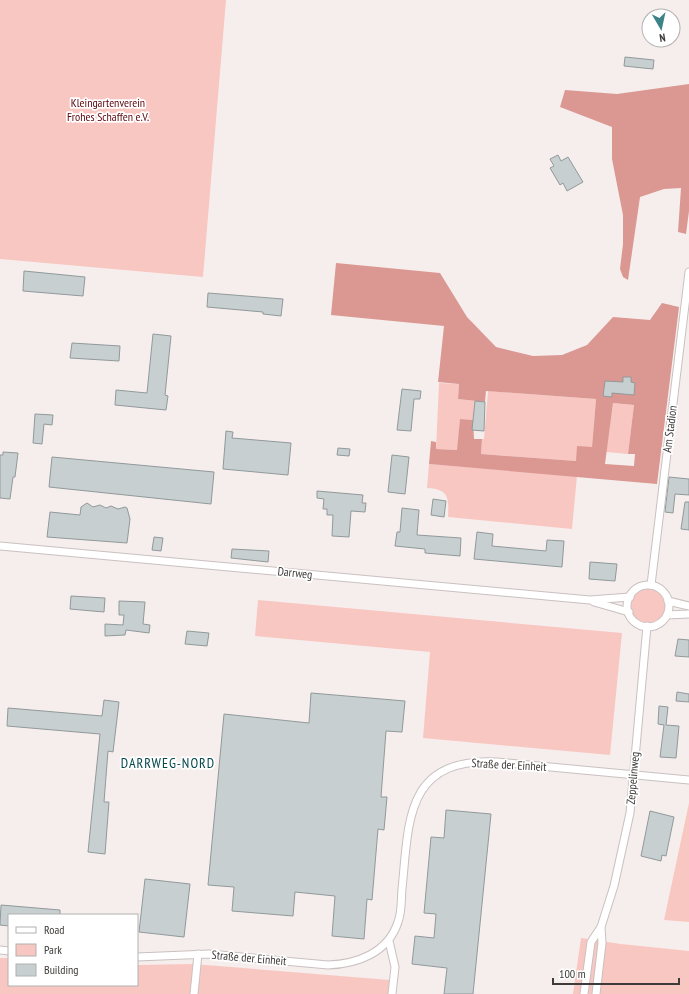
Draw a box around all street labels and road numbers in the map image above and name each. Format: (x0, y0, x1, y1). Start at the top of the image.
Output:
street label: Am Stadion (659, 404, 680, 453)
street label: Darrweg (277, 563, 313, 582)
street label: Zeppelinweg (623, 751, 642, 805)
street label: Straße der Einheit (471, 755, 548, 774)
street label: Straße der Einheit (211, 947, 288, 968)

